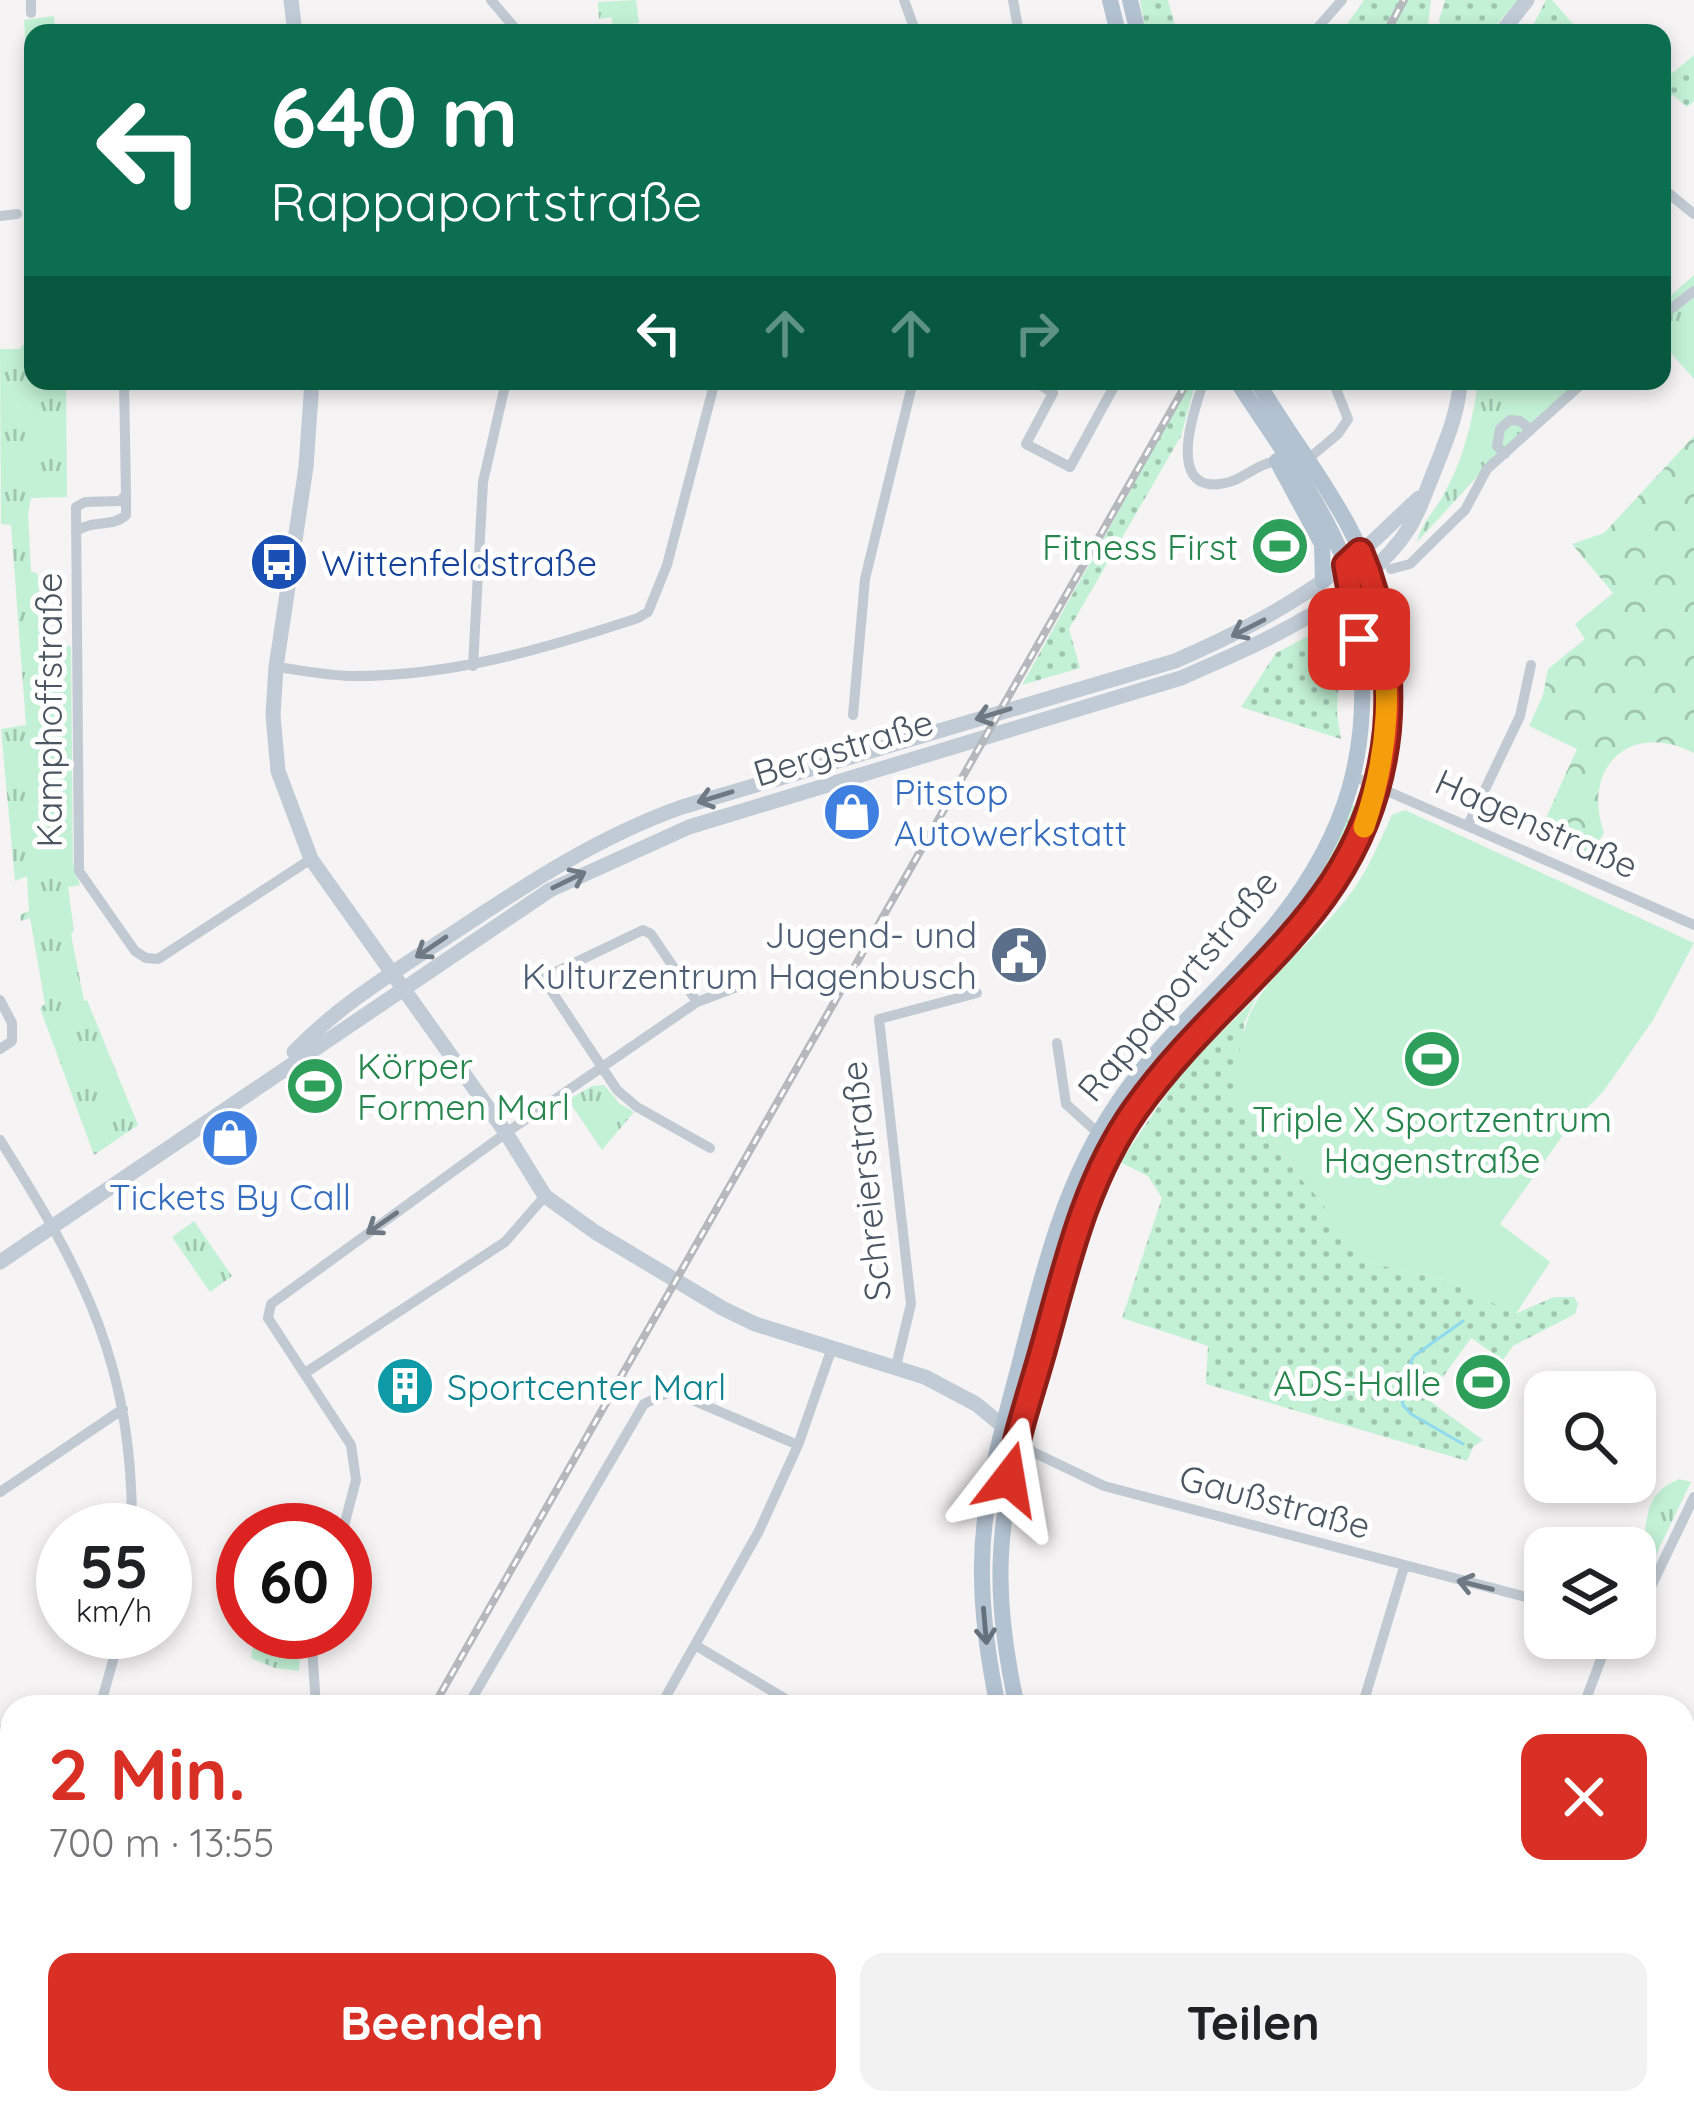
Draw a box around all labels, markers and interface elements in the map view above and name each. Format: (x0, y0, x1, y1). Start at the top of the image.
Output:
text: 640 m (270, 63, 518, 168)
icon: left (72, 72, 228, 228)
text: Rappaportstraße (270, 167, 703, 235)
icon: left (626, 300, 692, 366)
icon: ahead (752, 300, 818, 366)
icon: ahead (878, 300, 944, 366)
icon: right (1004, 300, 1070, 366)
sports icon: Fitness First (1249, 515, 1311, 577)
place label: Fitness First (1042, 524, 1238, 569)
bus stop icon: Wittenfeldstraße (248, 531, 310, 593)
place label: Wittenfeldstraße (321, 540, 597, 585)
street label: Kamphoffstraße (26, 572, 71, 848)
pin (1308, 588, 1410, 690)
icon: arrive (1326, 606, 1392, 672)
one-way arrow (1231, 617, 1266, 640)
street label: Bergstraße (748, 698, 938, 796)
one-way arrow (975, 704, 1013, 726)
street label: Hagenstraße (1429, 758, 1645, 888)
place label: Pitstop Autowerkstatt (894, 769, 1127, 855)
shop icon: Pitstop Autowerkstatt (821, 781, 883, 843)
one-way arrow (697, 788, 735, 810)
street label: Rappaportstraße (1067, 860, 1287, 1110)
one-way arrow (550, 868, 586, 890)
place label: Jugend- und Kulturzentrum Hagenbusch (522, 912, 977, 998)
public building icon: Jugend- und Kulturzentrum Hagenbusch (988, 924, 1050, 986)
one-way arrow (414, 935, 448, 960)
sports icon: Triple X Sportzentrum Hagenstraße (1401, 1028, 1463, 1090)
place label: Körper Formen Marl (357, 1043, 570, 1129)
sports icon: Körper Formen Marl (284, 1055, 346, 1117)
street label: Schreierstraße (830, 1059, 900, 1303)
place label: Triple X Sportzentrum Hagenstraße (1252, 1096, 1612, 1182)
shop icon: Tickets By Call (199, 1107, 261, 1169)
place label: Tickets By Call (109, 1174, 351, 1219)
one-way arrow (366, 1210, 400, 1235)
sports icon: ADS-Halle (1452, 1351, 1514, 1413)
building icon: Sportcenter Marl (374, 1355, 436, 1417)
place label: ADS-Halle (1273, 1360, 1441, 1405)
place label: Sportcenter Marl (447, 1364, 726, 1409)
map controls (1524, 1371, 1656, 1659)
button: search (1524, 1371, 1656, 1503)
position arrow (946, 1416, 1072, 1542)
street label: Gaußstraße (1175, 1454, 1375, 1548)
speed limit sign: 60 (216, 1503, 372, 1659)
button: layers (1524, 1527, 1656, 1659)
text: 55 (79, 1528, 149, 1603)
one-way arrow (1456, 1572, 1494, 1594)
text: km/h (76, 1592, 152, 1630)
one-way arrow (974, 1606, 997, 1645)
text: 2 Min. (48, 1728, 246, 1818)
button: close (1521, 1734, 1647, 1860)
text: 700 m · 13:55 (48, 1818, 274, 1867)
button: Beenden (48, 1953, 836, 2091)
button: Teilen (860, 1953, 1647, 2091)

